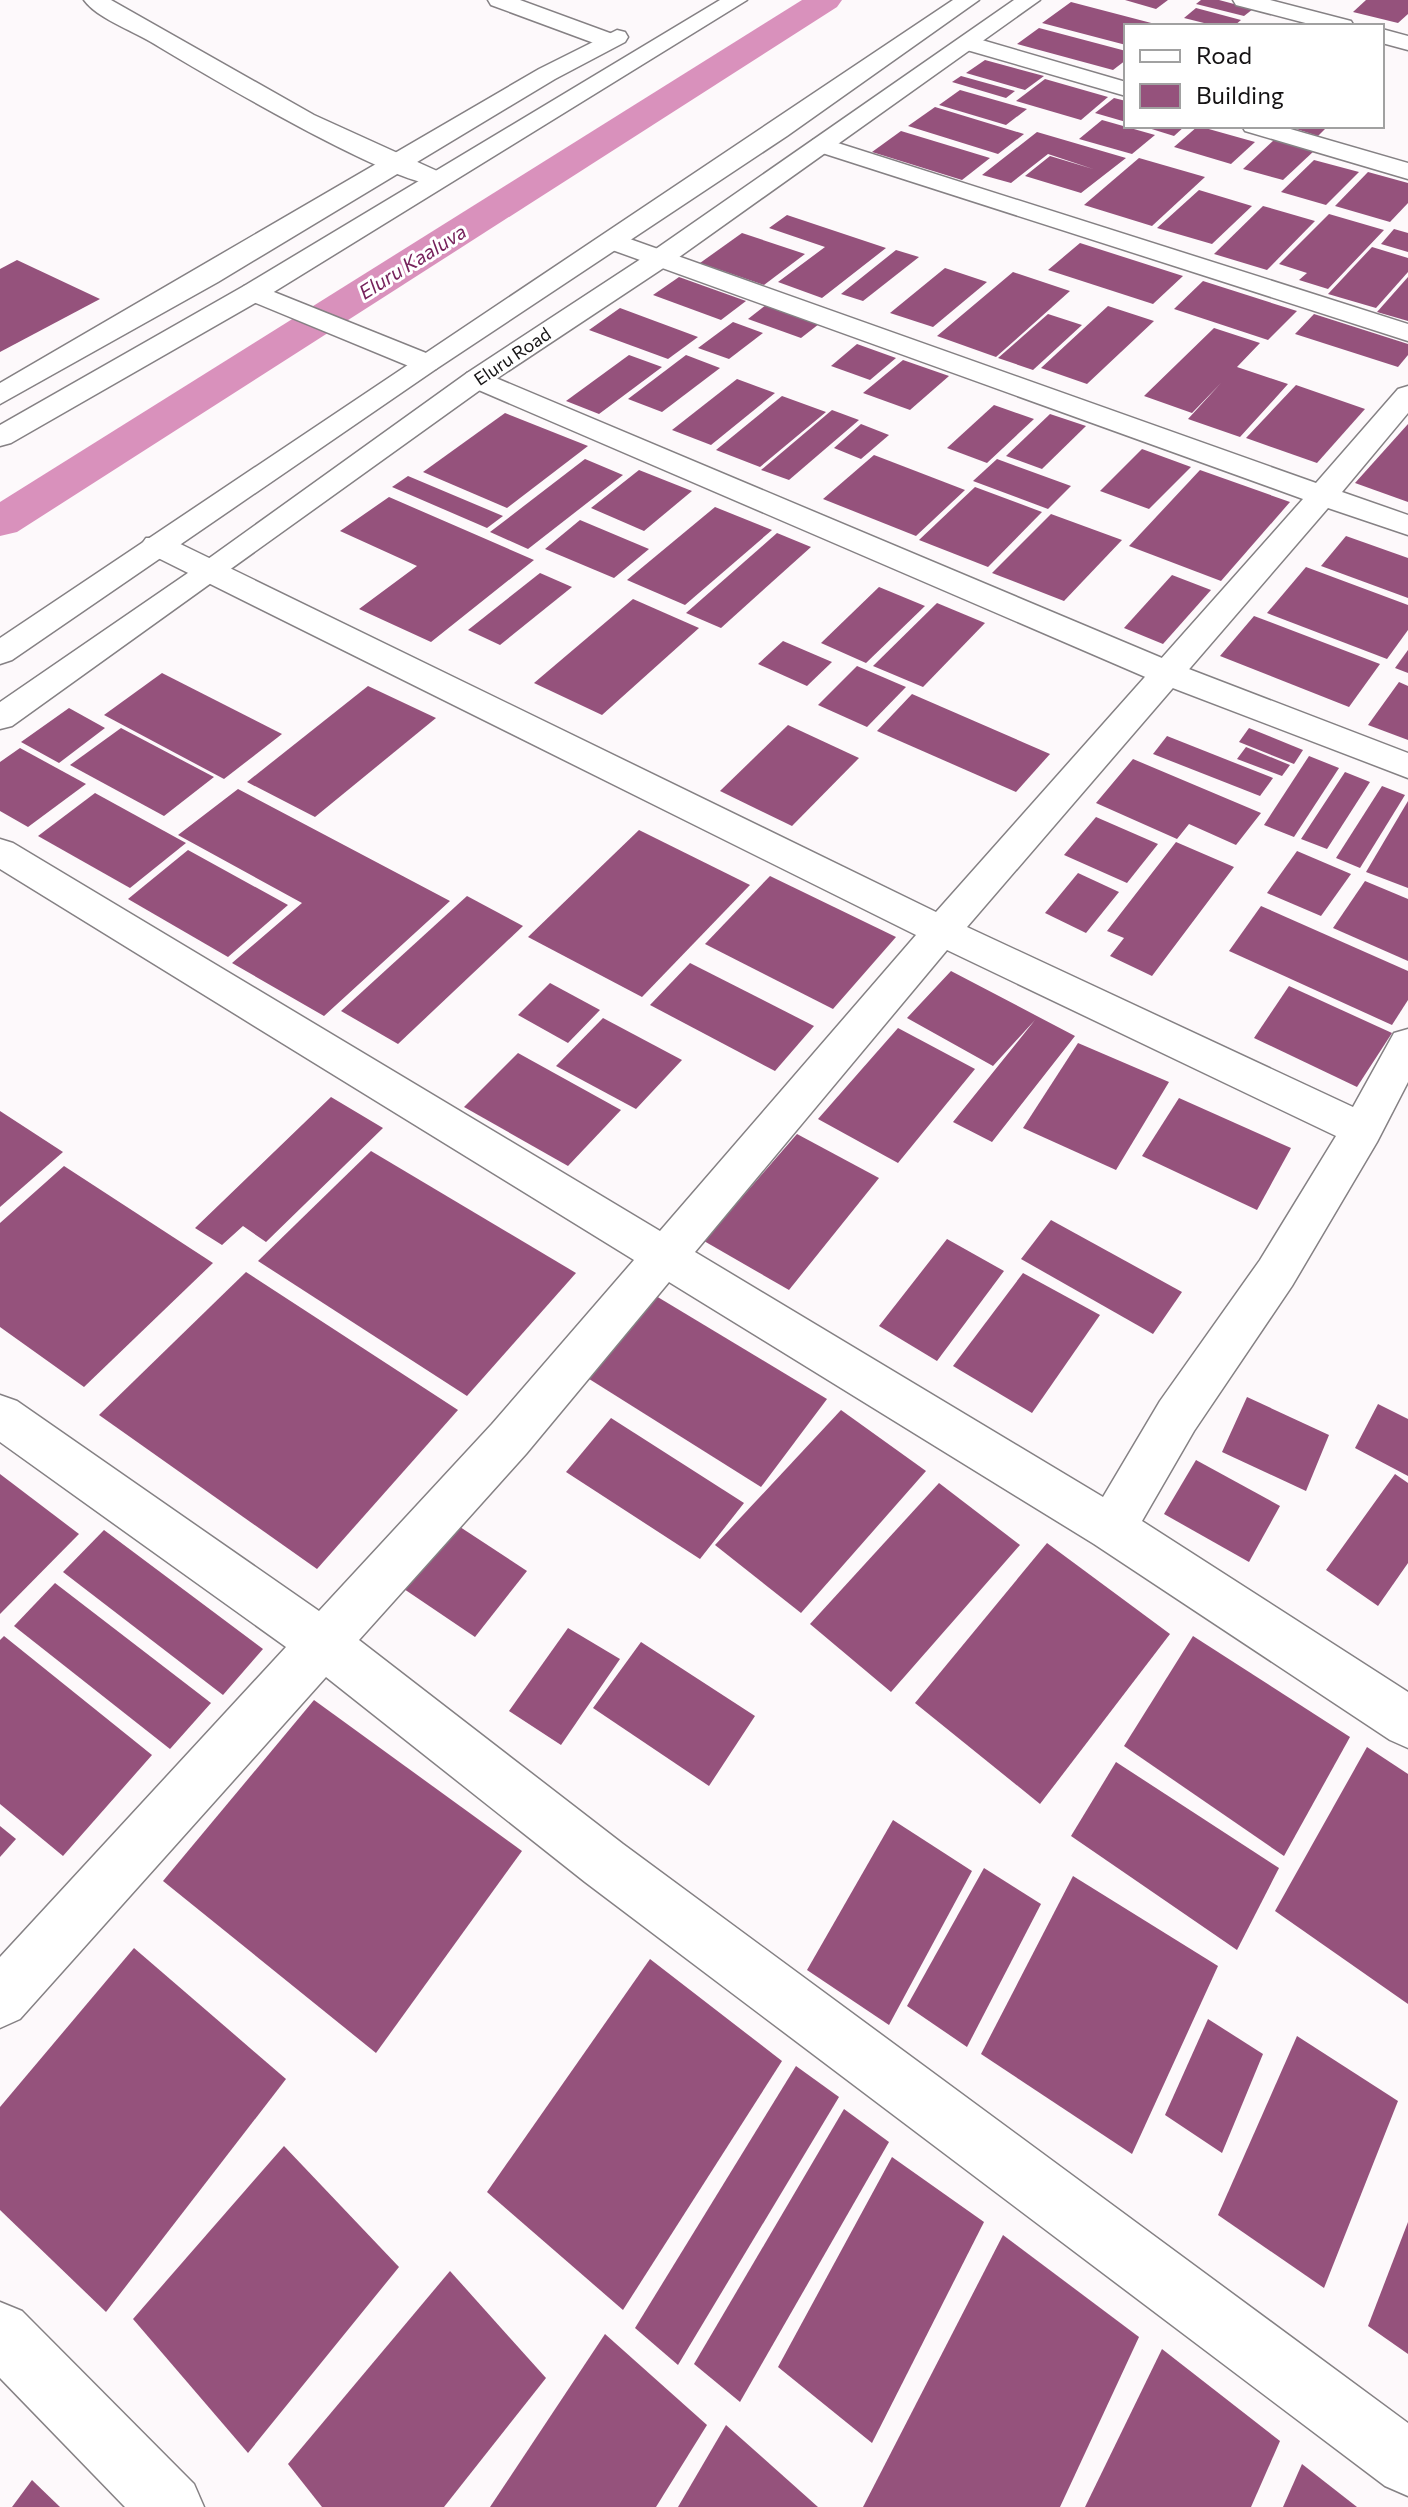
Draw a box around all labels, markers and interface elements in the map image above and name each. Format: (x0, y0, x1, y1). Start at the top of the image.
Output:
legend (1124, 24, 1384, 128)
text: Road (1196, 40, 1252, 69)
text: Building (1196, 80, 1284, 109)
water label: Eluru Kaaluva (354, 218, 470, 304)
street label: Eluru Road (469, 322, 555, 390)

